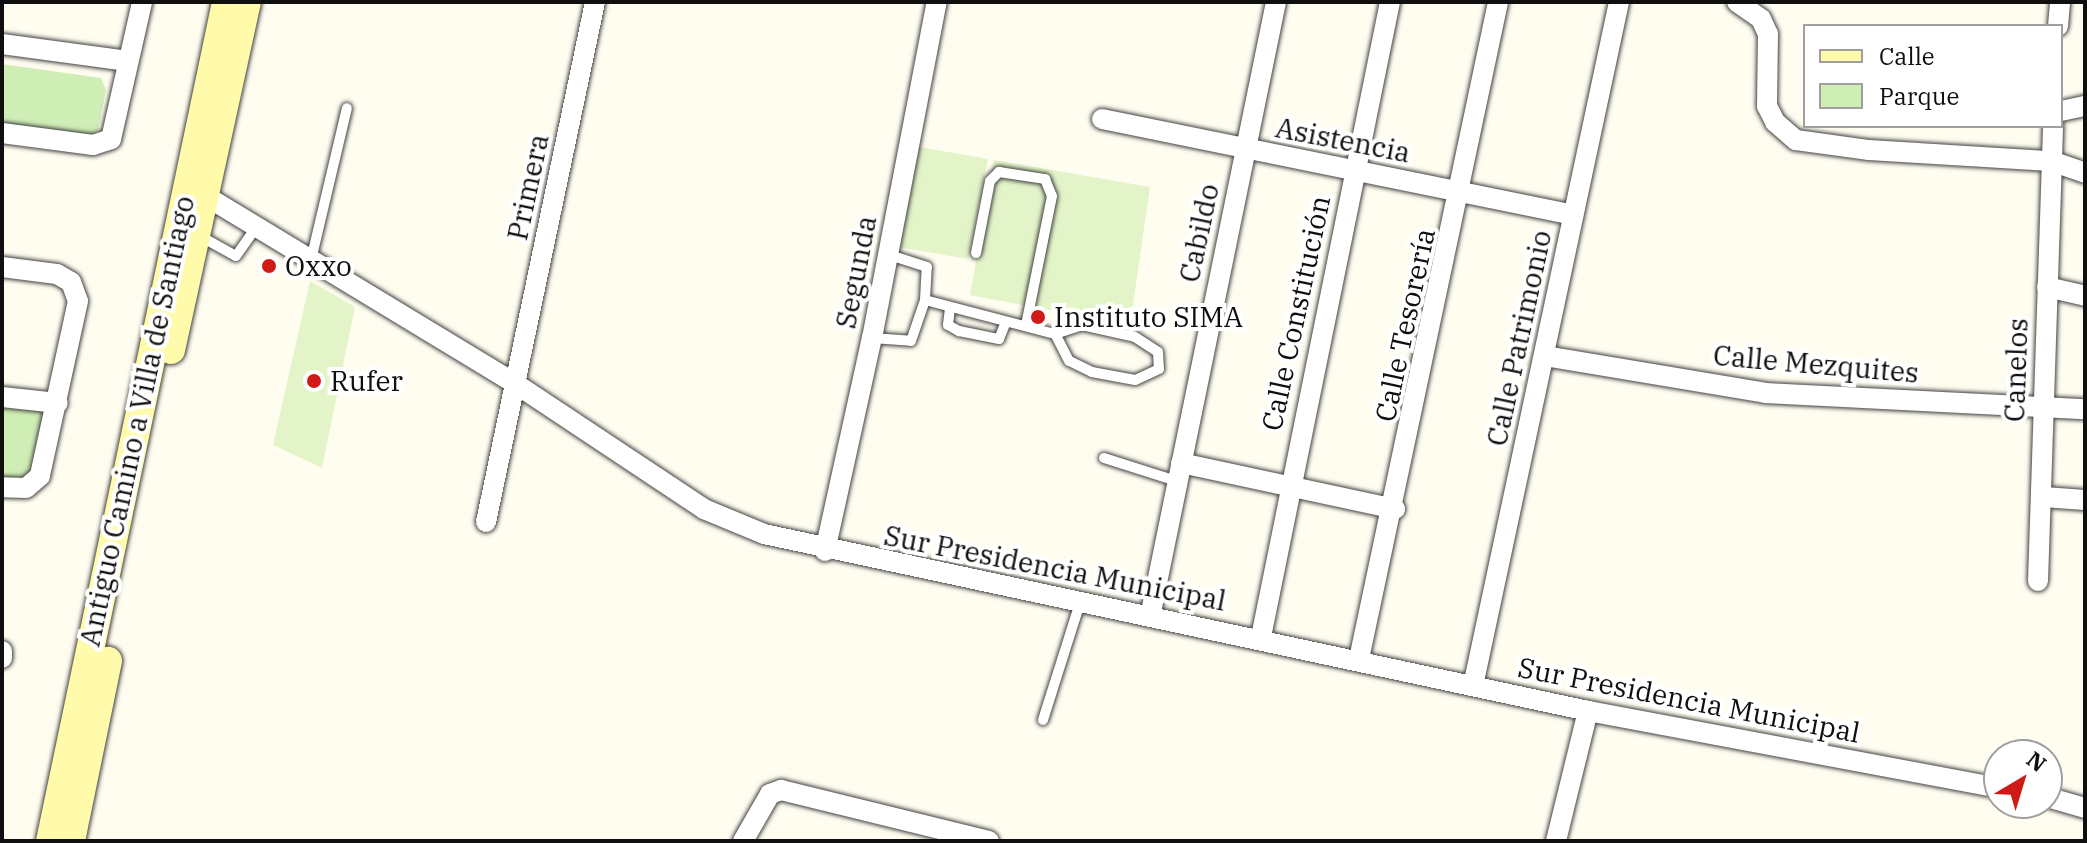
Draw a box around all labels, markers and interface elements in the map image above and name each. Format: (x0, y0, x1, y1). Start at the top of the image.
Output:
legend (1803, 24, 2063, 128)
text: Calle (1879, 40, 1935, 72)
text: Parque (1879, 80, 1959, 112)
street label: Asistencia (1273, 110, 1413, 170)
street label: Primera (500, 131, 556, 243)
street label: Cabildo (1172, 181, 1226, 285)
street label: Calle Constitución (1255, 192, 1337, 434)
street label: Antiguo Camino a Villa de Santiago (73, 193, 201, 649)
street label: Segunda (829, 213, 883, 331)
street label: Calle Tesorería (1368, 225, 1442, 425)
street label: Calle Patrimonio (1480, 227, 1558, 449)
place label: Oxxo (285, 249, 352, 283)
marker: Oxxo (260, 257, 278, 275)
place label: Instituto SIMA (1054, 300, 1243, 334)
marker: Instituto SIMA (1029, 308, 1047, 326)
street label: Canelos (1997, 317, 2035, 423)
street label: Calle Mezquites (1712, 338, 1920, 390)
place label: Rufer (330, 364, 403, 398)
marker: Rufer (305, 372, 323, 390)
street label: Sur Presidencia Municipal (881, 518, 1229, 618)
street label: Sur Presidencia Municipal (1515, 650, 1863, 750)
north arrow (1983, 739, 2063, 819)
text: N (2021, 744, 2053, 778)

